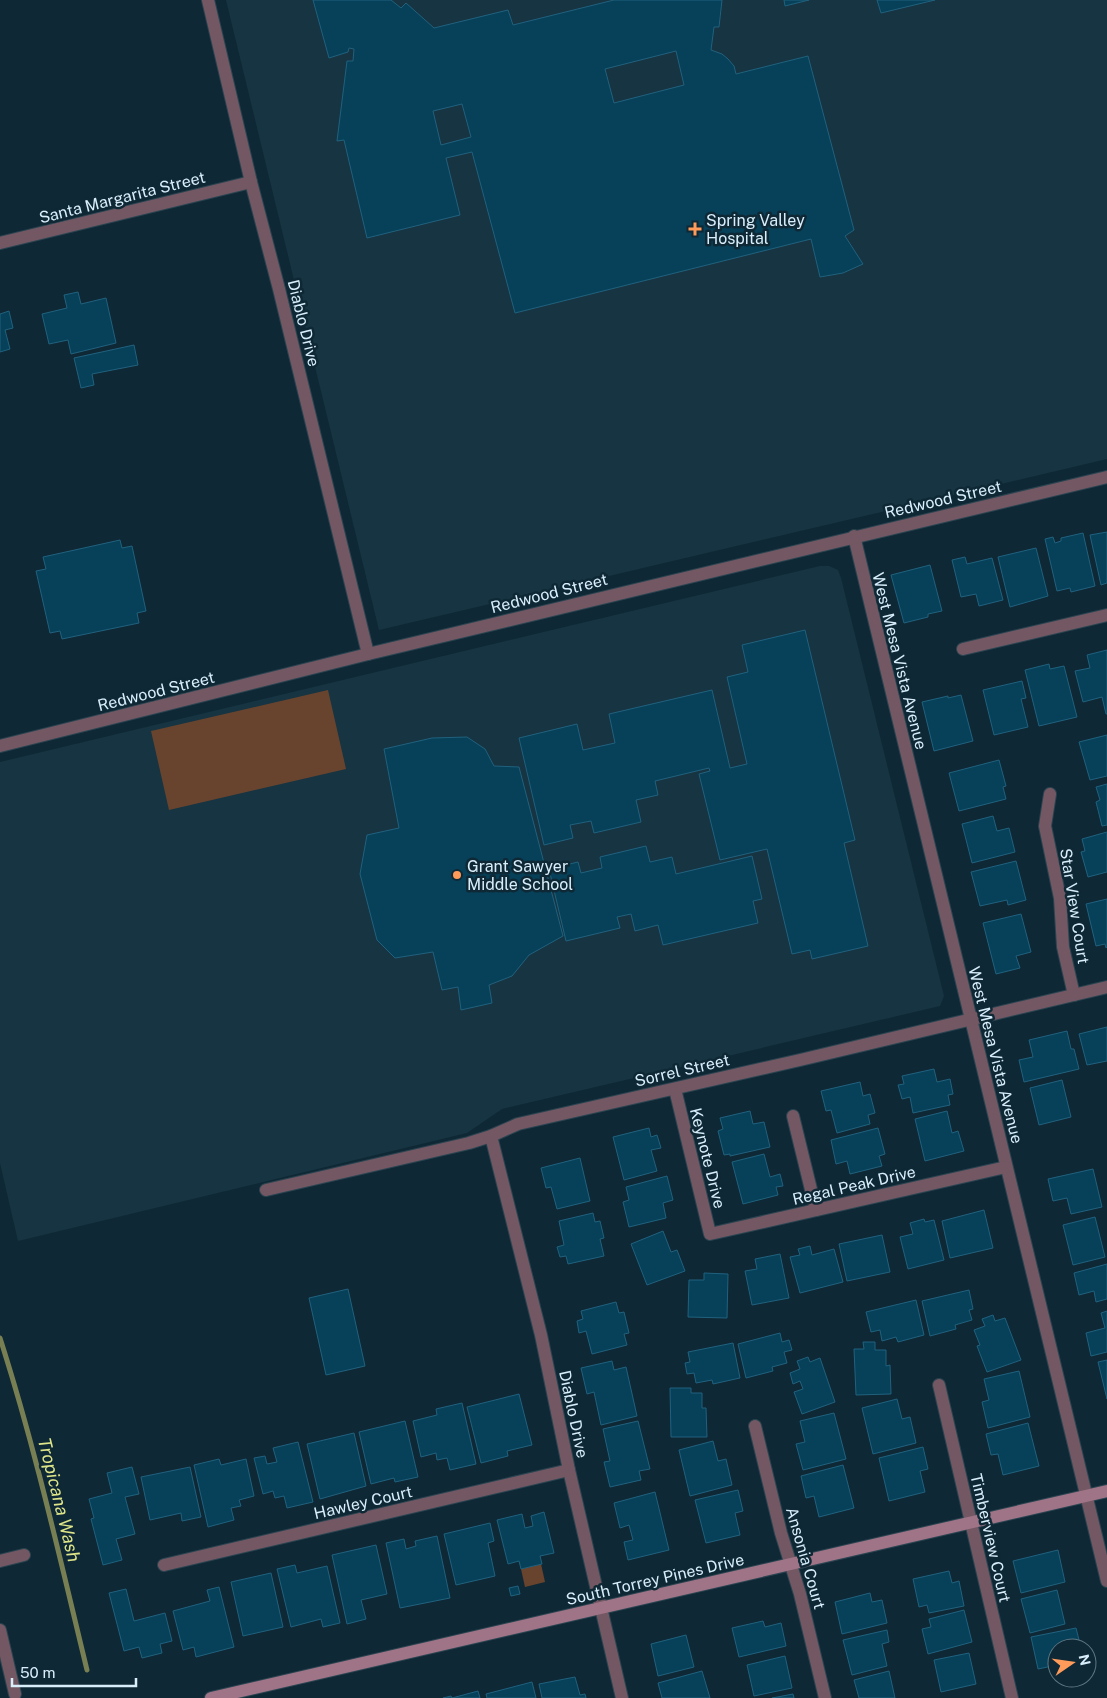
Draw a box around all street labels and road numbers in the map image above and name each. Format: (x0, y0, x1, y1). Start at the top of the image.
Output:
street label: Santa Margarita Street (37, 168, 207, 227)
street label: Diablo Drive (284, 278, 324, 369)
street label: Redwood Street (883, 477, 1004, 522)
street label: Redwood Street (489, 570, 610, 617)
street label: West Mesa Vista Avenue (868, 571, 931, 752)
street label: Redwood Street (96, 668, 217, 715)
street label: Star View Court (1056, 847, 1093, 965)
street label: West Mesa Vista Avenue (964, 965, 1027, 1146)
street label: Sorrel Street (633, 1050, 731, 1091)
street label: Keynote Drive (686, 1106, 729, 1210)
street label: Regal Peak Drive (791, 1162, 918, 1209)
street label: Diablo Drive (555, 1369, 592, 1460)
street label: Timberview Court (966, 1472, 1015, 1604)
street label: Hawley Court (312, 1482, 414, 1523)
street label: Ansonia Court (782, 1505, 829, 1611)
street label: South Torrey Pines Drive (564, 1550, 746, 1609)

